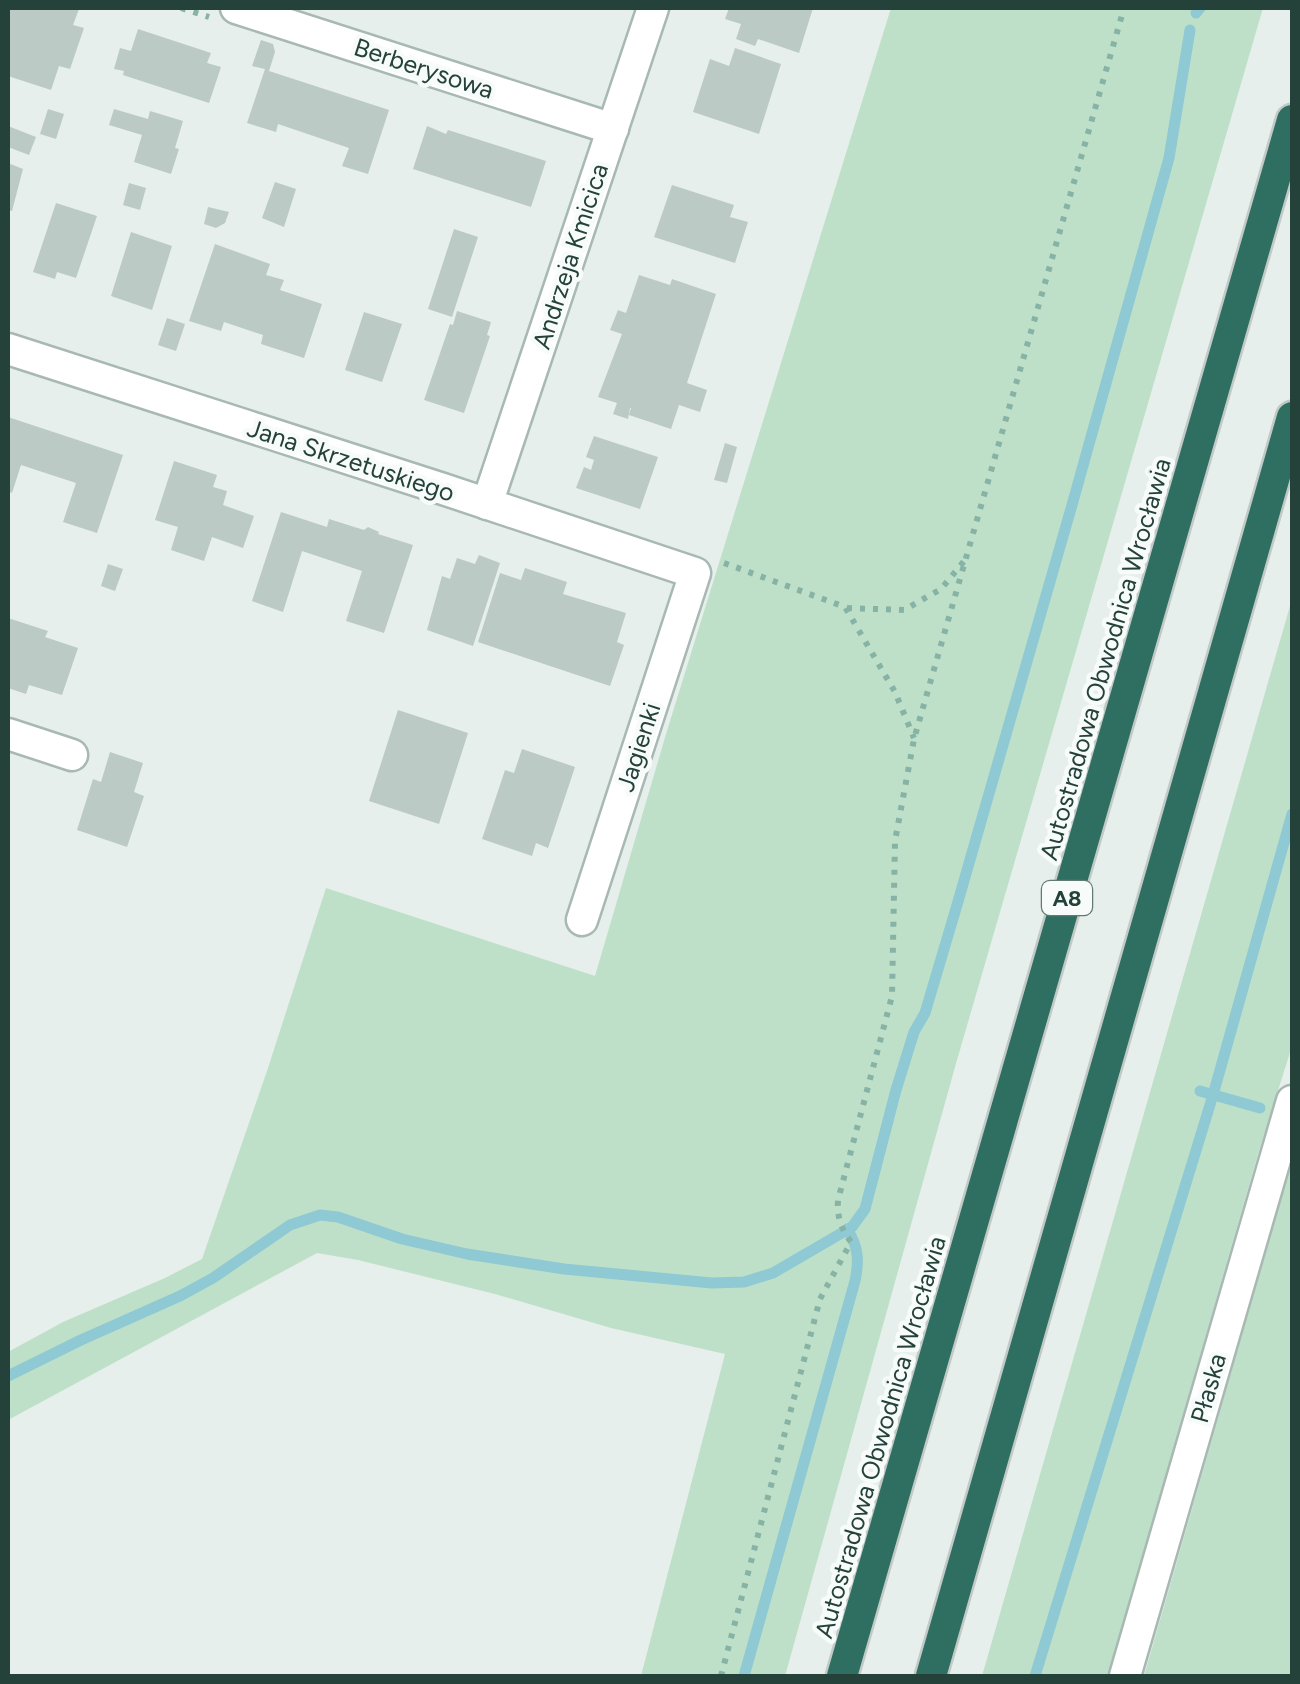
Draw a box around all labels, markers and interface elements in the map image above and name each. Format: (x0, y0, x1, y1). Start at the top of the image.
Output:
street label: Berberysowa (350, 31, 498, 105)
street label: Andrzeja Kmicica (526, 159, 614, 353)
street label: Jana Skrzetuskiego (244, 412, 458, 508)
street label: Autostradowa Obwodnica Wrocławia (1033, 455, 1177, 863)
street label: Jagienki (610, 699, 666, 795)
road number: A8 (1042, 881, 1092, 915)
street label: Autostradowa Obwodnica Wrocławia (808, 1233, 952, 1641)
street label: Płaska (1184, 1350, 1232, 1426)

